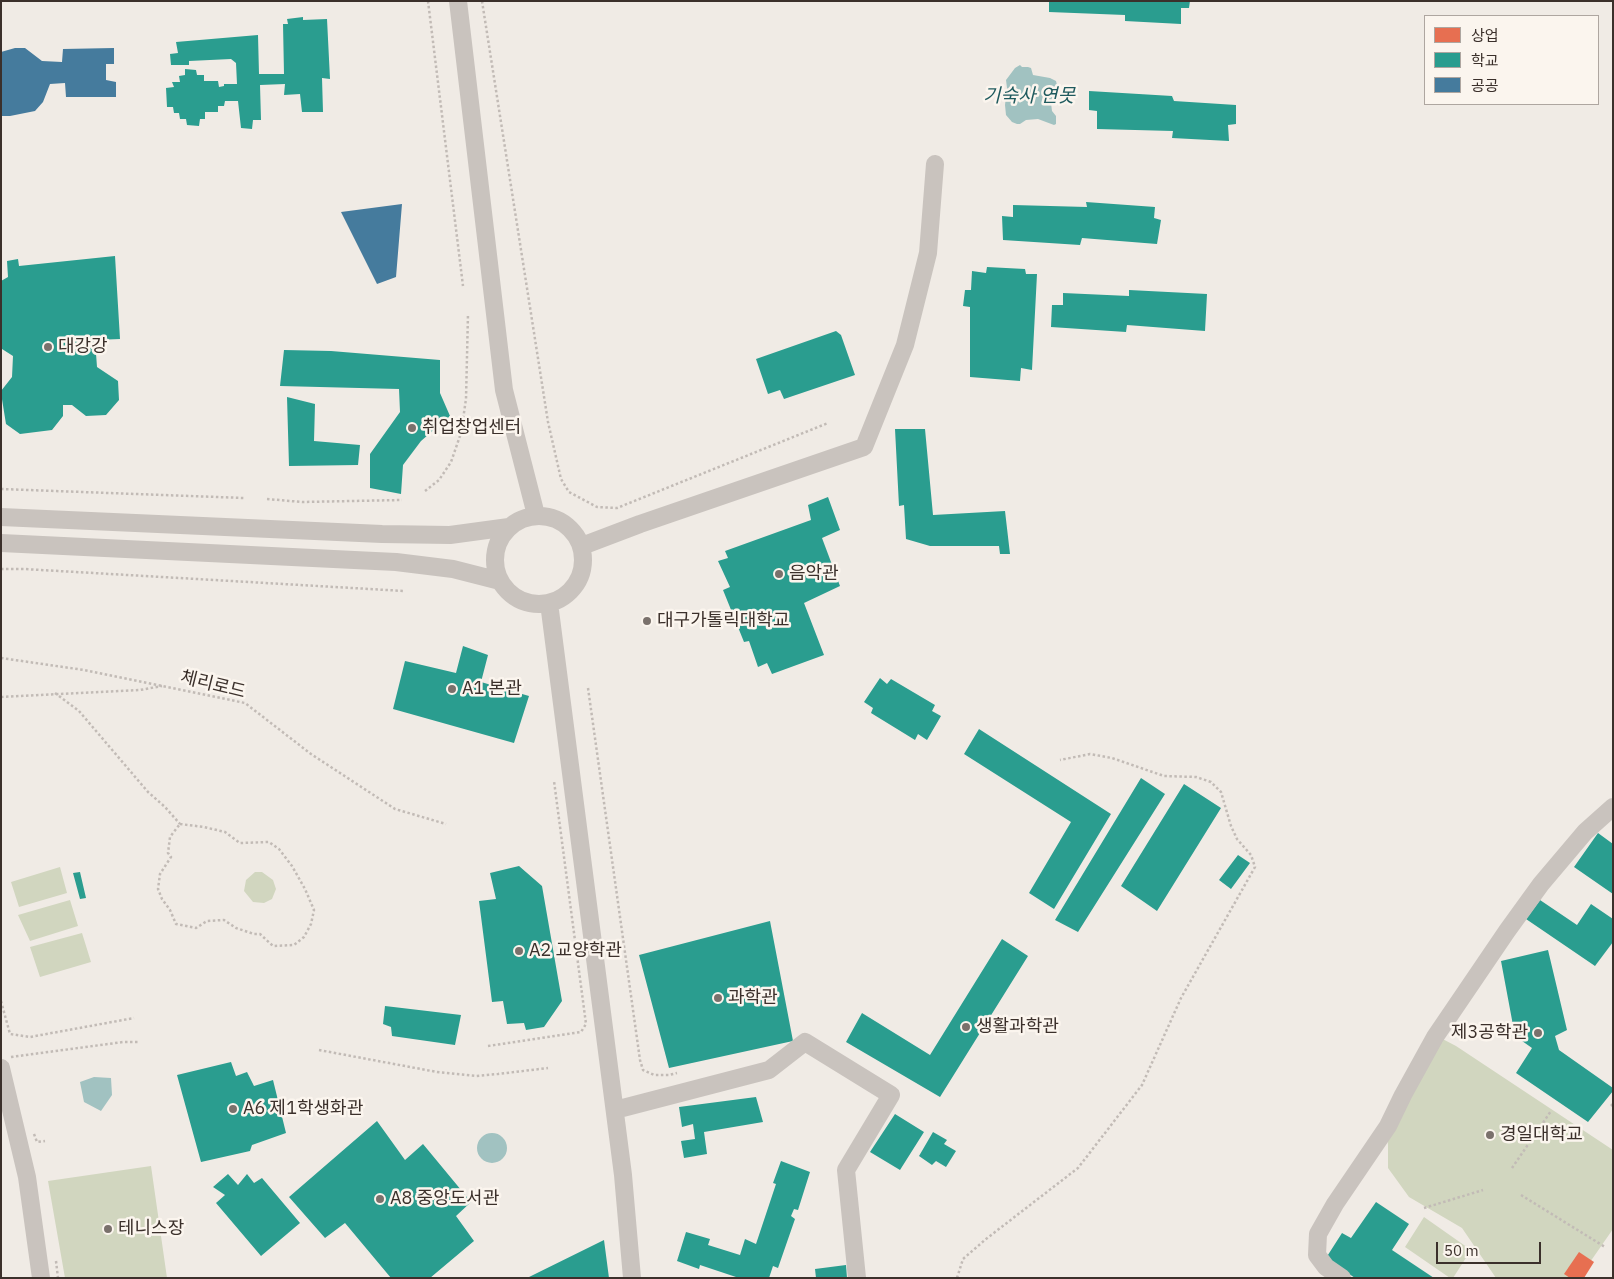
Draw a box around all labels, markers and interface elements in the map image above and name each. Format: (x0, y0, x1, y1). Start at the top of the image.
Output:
legend (1424, 15, 1599, 105)
text: 상업 (1471, 26, 1499, 45)
text: 학교 (1471, 51, 1499, 70)
text: 공공 (1471, 76, 1499, 95)
water label: 기숙사 연못 (983, 86, 1075, 108)
place label: 대강강 (58, 336, 108, 358)
marker: 대강강 (42, 341, 54, 353)
place label: 취업창업센터 (422, 417, 521, 439)
marker: 취업창업센터 (406, 422, 418, 434)
place label: 음악관 (789, 563, 839, 585)
marker: 음악관 (773, 568, 785, 580)
place label: 대구가톨릭대학교 (657, 610, 789, 632)
marker: 대구가톨릭대학교 (641, 615, 653, 627)
street label: 체리로드 (178, 667, 248, 703)
place label: A1 본관 (462, 678, 522, 700)
marker: A1 본관 (446, 683, 458, 695)
place label: A2 교양학관 (529, 940, 622, 962)
marker: A2 교양학관 (513, 945, 525, 957)
place label: 과학관 (728, 987, 778, 1009)
marker: 과학관 (712, 992, 724, 1004)
place label: 생활과학관 (976, 1016, 1059, 1038)
marker: 생활과학관 (960, 1021, 972, 1033)
place label: 제3공학관 (1451, 1022, 1528, 1044)
marker: 제3공학관 (1532, 1027, 1544, 1039)
place label: A6 제1학생화관 (243, 1098, 363, 1120)
marker: A6 제1학생화관 (227, 1103, 239, 1115)
place label: 경일대학교 (1500, 1124, 1583, 1146)
marker: 경일대학교 (1484, 1129, 1496, 1141)
place label: A8 중앙도서관 (390, 1188, 499, 1210)
marker: A8 중앙도서관 (374, 1193, 386, 1205)
place label: 테니스장 (118, 1218, 184, 1240)
marker: 테니스장 (102, 1223, 114, 1235)
scale bar (1439, 1232, 1544, 1264)
text: 50 m (1444, 1241, 1479, 1260)

